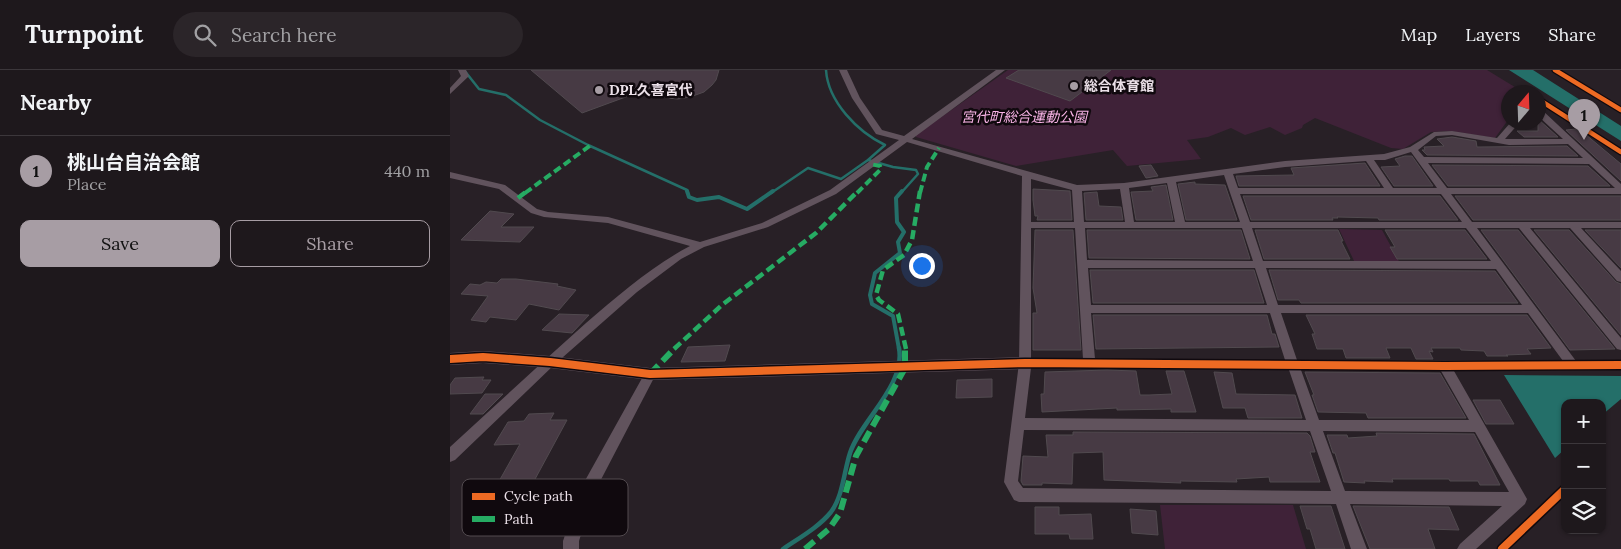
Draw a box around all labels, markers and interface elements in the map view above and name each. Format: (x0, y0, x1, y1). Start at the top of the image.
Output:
search box (173, 12, 523, 57)
text: Turnpoint (25, 19, 143, 50)
icon: search (191, 21, 219, 49)
text: Search here (231, 23, 337, 47)
text: Map (1401, 23, 1437, 46)
text: Layers (1465, 23, 1520, 46)
text: Share (1548, 23, 1596, 46)
place label: 総合体育館 (1084, 77, 1154, 95)
marker: 総合体育館 (1068, 80, 1080, 92)
place label: DPL久喜宮代 (609, 81, 693, 99)
marker: DPL久喜宮代 (593, 84, 605, 96)
north arrow (1501, 85, 1546, 130)
text: Nearby (20, 89, 91, 116)
pin: 1 (1568, 99, 1600, 140)
park label: 宮代町総合運動公園 (961, 108, 1089, 126)
text: 桃山台自治会館 (67, 150, 200, 174)
text: 1 (33, 161, 39, 181)
text: 440 m (384, 161, 430, 181)
text: Place (67, 174, 106, 194)
button: Save (20, 220, 220, 267)
button: Share (230, 220, 430, 267)
your location (909, 253, 935, 279)
map controls (1561, 399, 1606, 534)
button: + (1561, 399, 1606, 444)
button: − (1561, 444, 1606, 489)
legend (462, 479, 628, 536)
text: Cycle path (504, 487, 573, 505)
button: layers (1561, 489, 1606, 534)
text: Path (504, 510, 533, 528)

